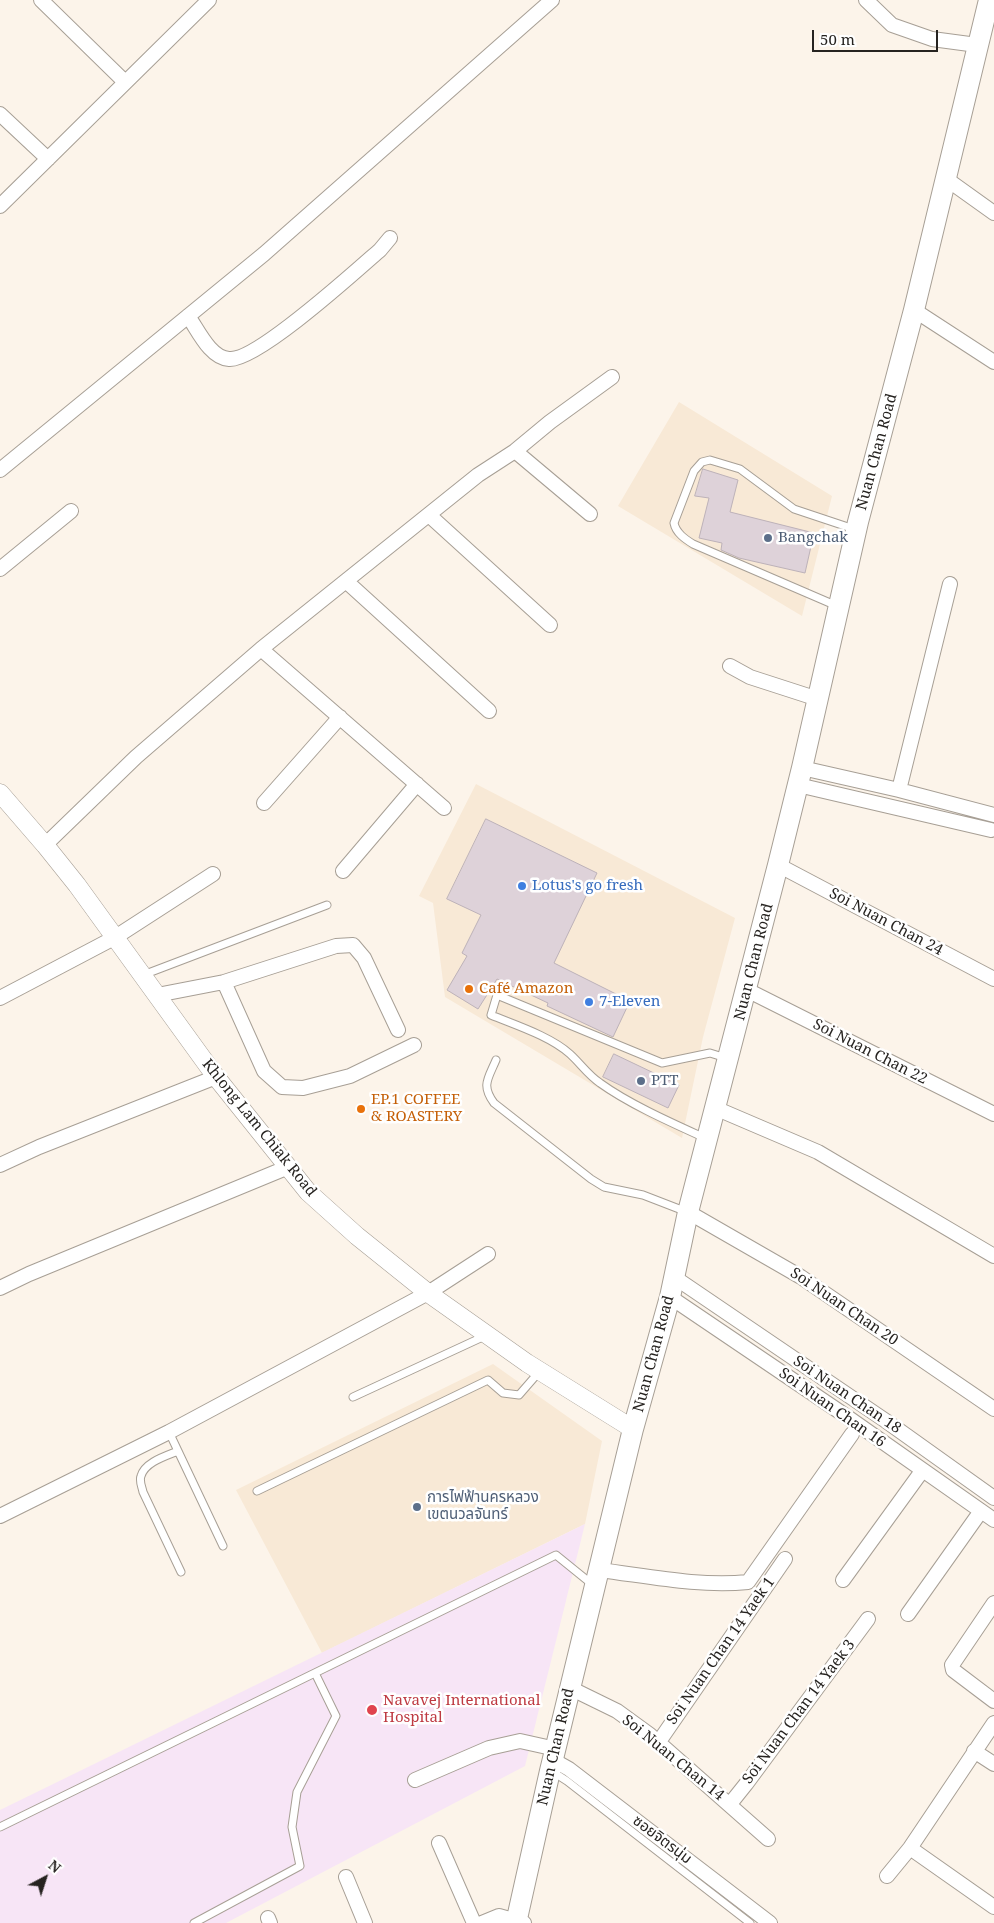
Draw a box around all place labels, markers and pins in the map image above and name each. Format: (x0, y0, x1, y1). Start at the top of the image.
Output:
place label: Bangchak (778, 529, 848, 547)
marker: Bangchak (762, 532, 774, 544)
place label: Lotus's go fresh (532, 877, 643, 895)
marker: Lotus's go fresh (516, 880, 528, 892)
place label: Café Amazon (479, 980, 573, 998)
marker: Café Amazon (463, 983, 475, 995)
place label: 7-Eleven (599, 993, 660, 1011)
marker: 7-Eleven (583, 996, 595, 1008)
place label: PTT (651, 1072, 678, 1090)
marker: PTT (635, 1075, 647, 1087)
place label: EP.1 COFFEE & ROASTERY (371, 1091, 462, 1126)
marker: EP.1 COFFEE & ROASTERY (355, 1103, 367, 1115)
place label: การไฟฟ้านครหลวง เขตนวลจันทร์ (427, 1489, 539, 1524)
marker: การไฟฟ้านครหลวง เขตนวลจันทร์ (411, 1501, 423, 1513)
place label: Navavej International Hospital (383, 1692, 540, 1727)
marker: Navavej International Hospital (365, 1703, 379, 1717)

